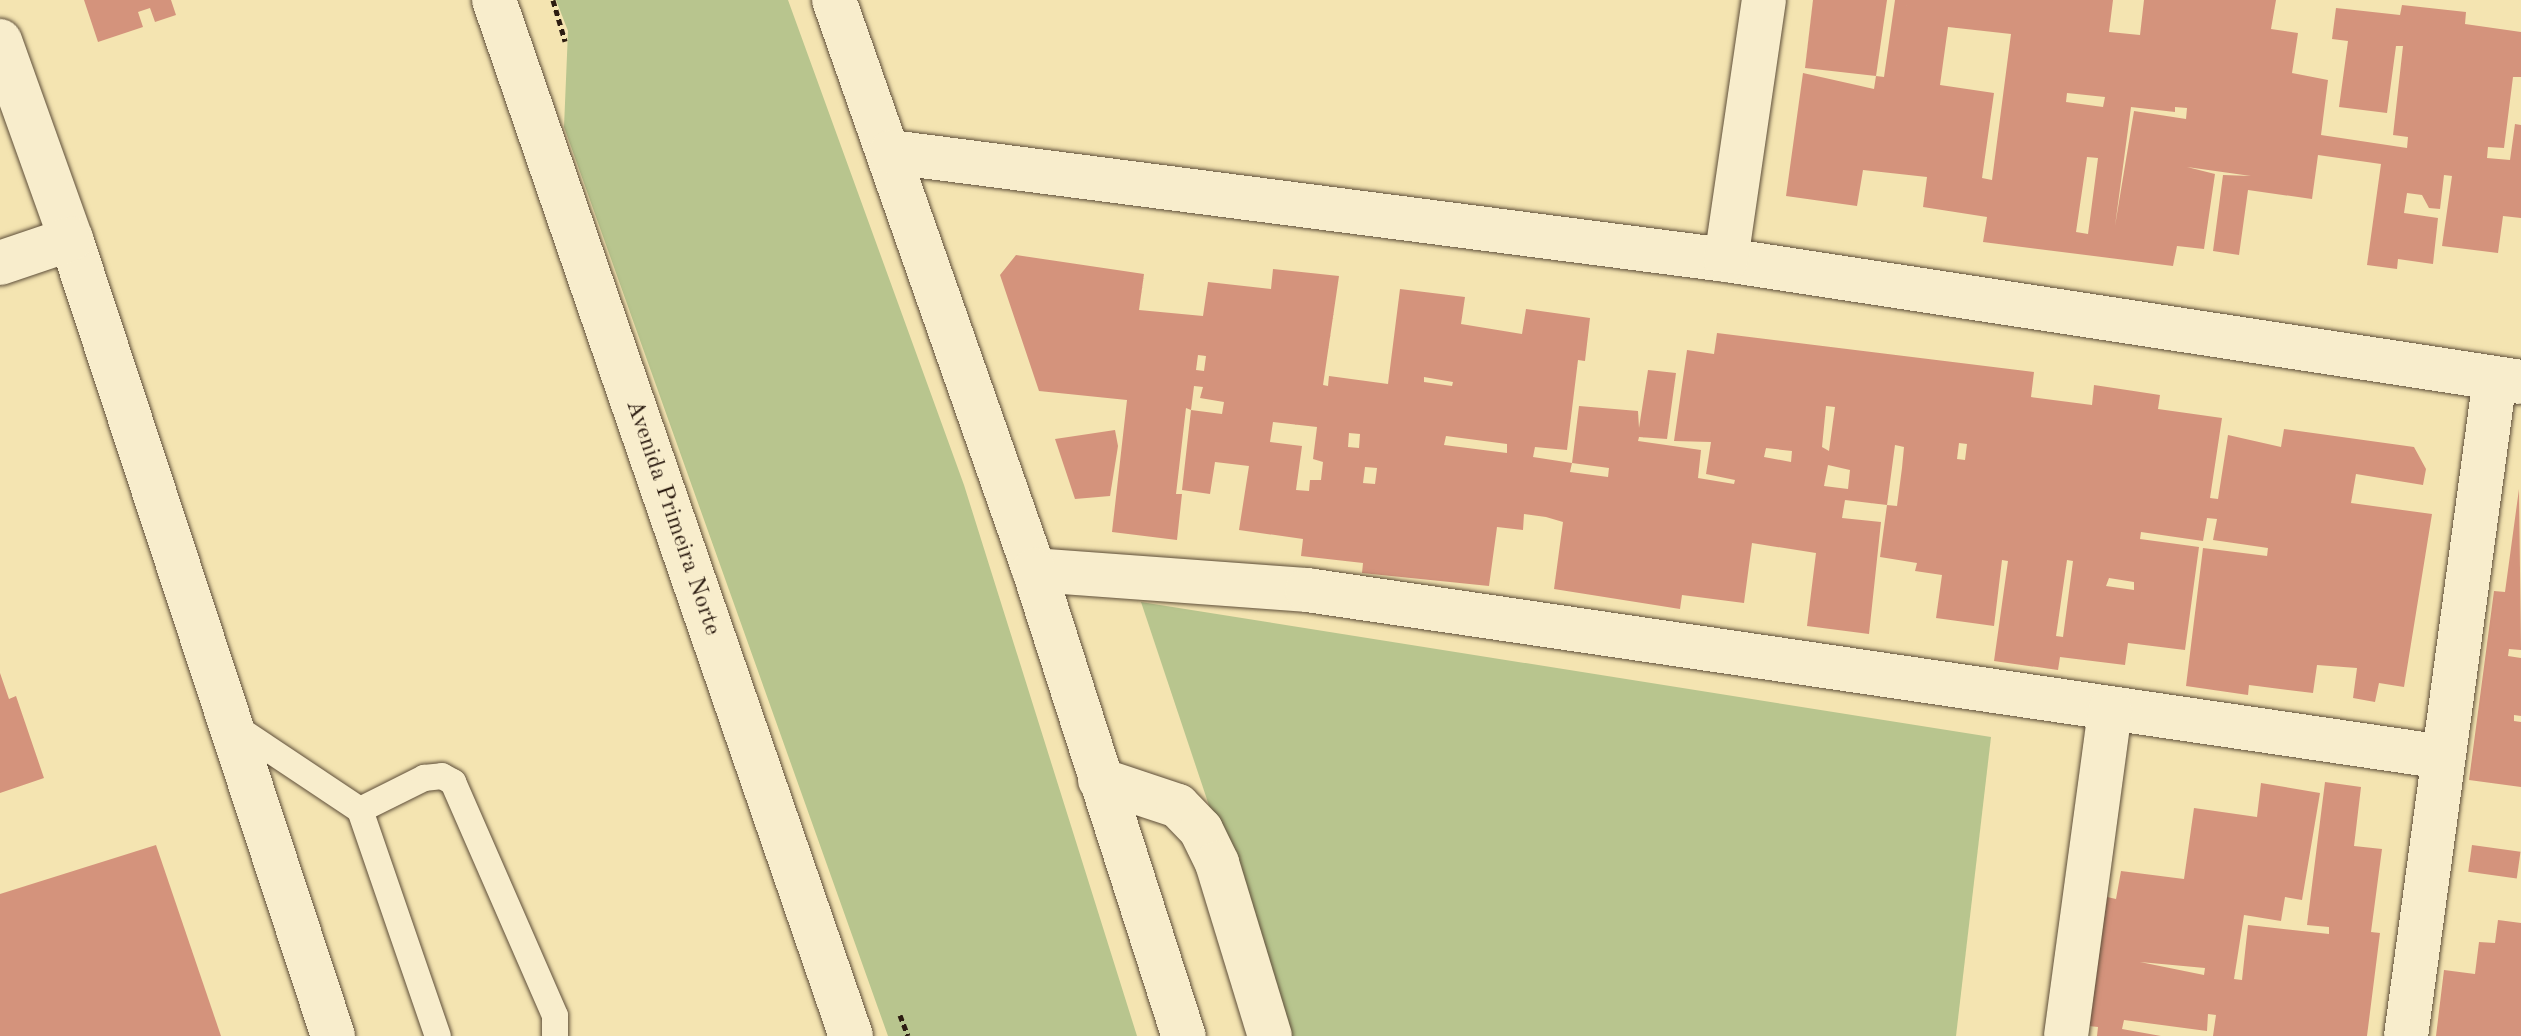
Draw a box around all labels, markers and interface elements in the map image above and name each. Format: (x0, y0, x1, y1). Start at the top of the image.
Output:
street label: Avenida Primeira Norte (618, 396, 726, 640)

